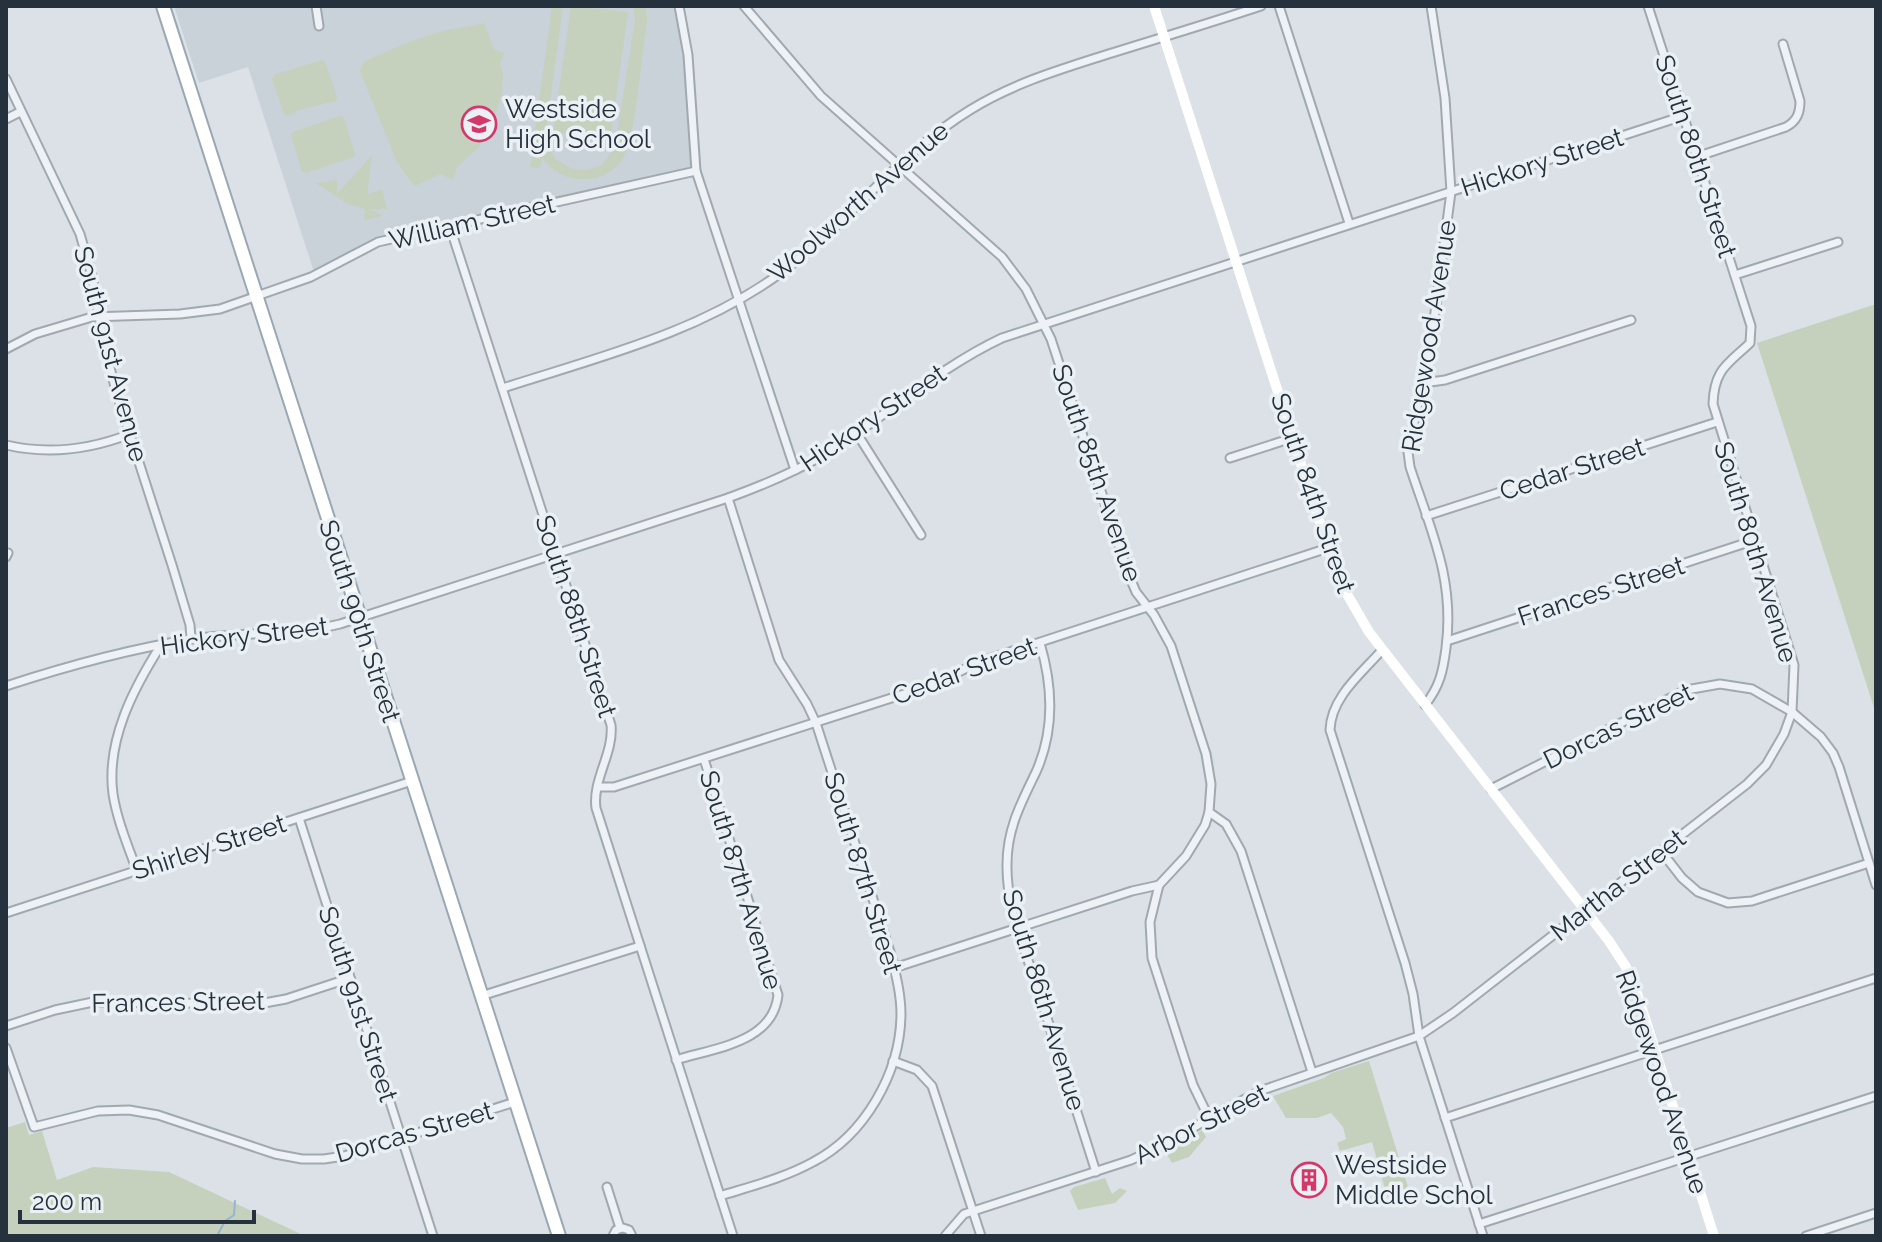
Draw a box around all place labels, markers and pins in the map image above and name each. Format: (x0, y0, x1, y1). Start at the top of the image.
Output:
place label: Westside High School (505, 94, 652, 154)
school or university icon: Westside High School (460, 105, 498, 143)
place label: Westside Middle Schol (1335, 1150, 1493, 1210)
building icon: Westside Middle Schol (1290, 1161, 1328, 1199)

